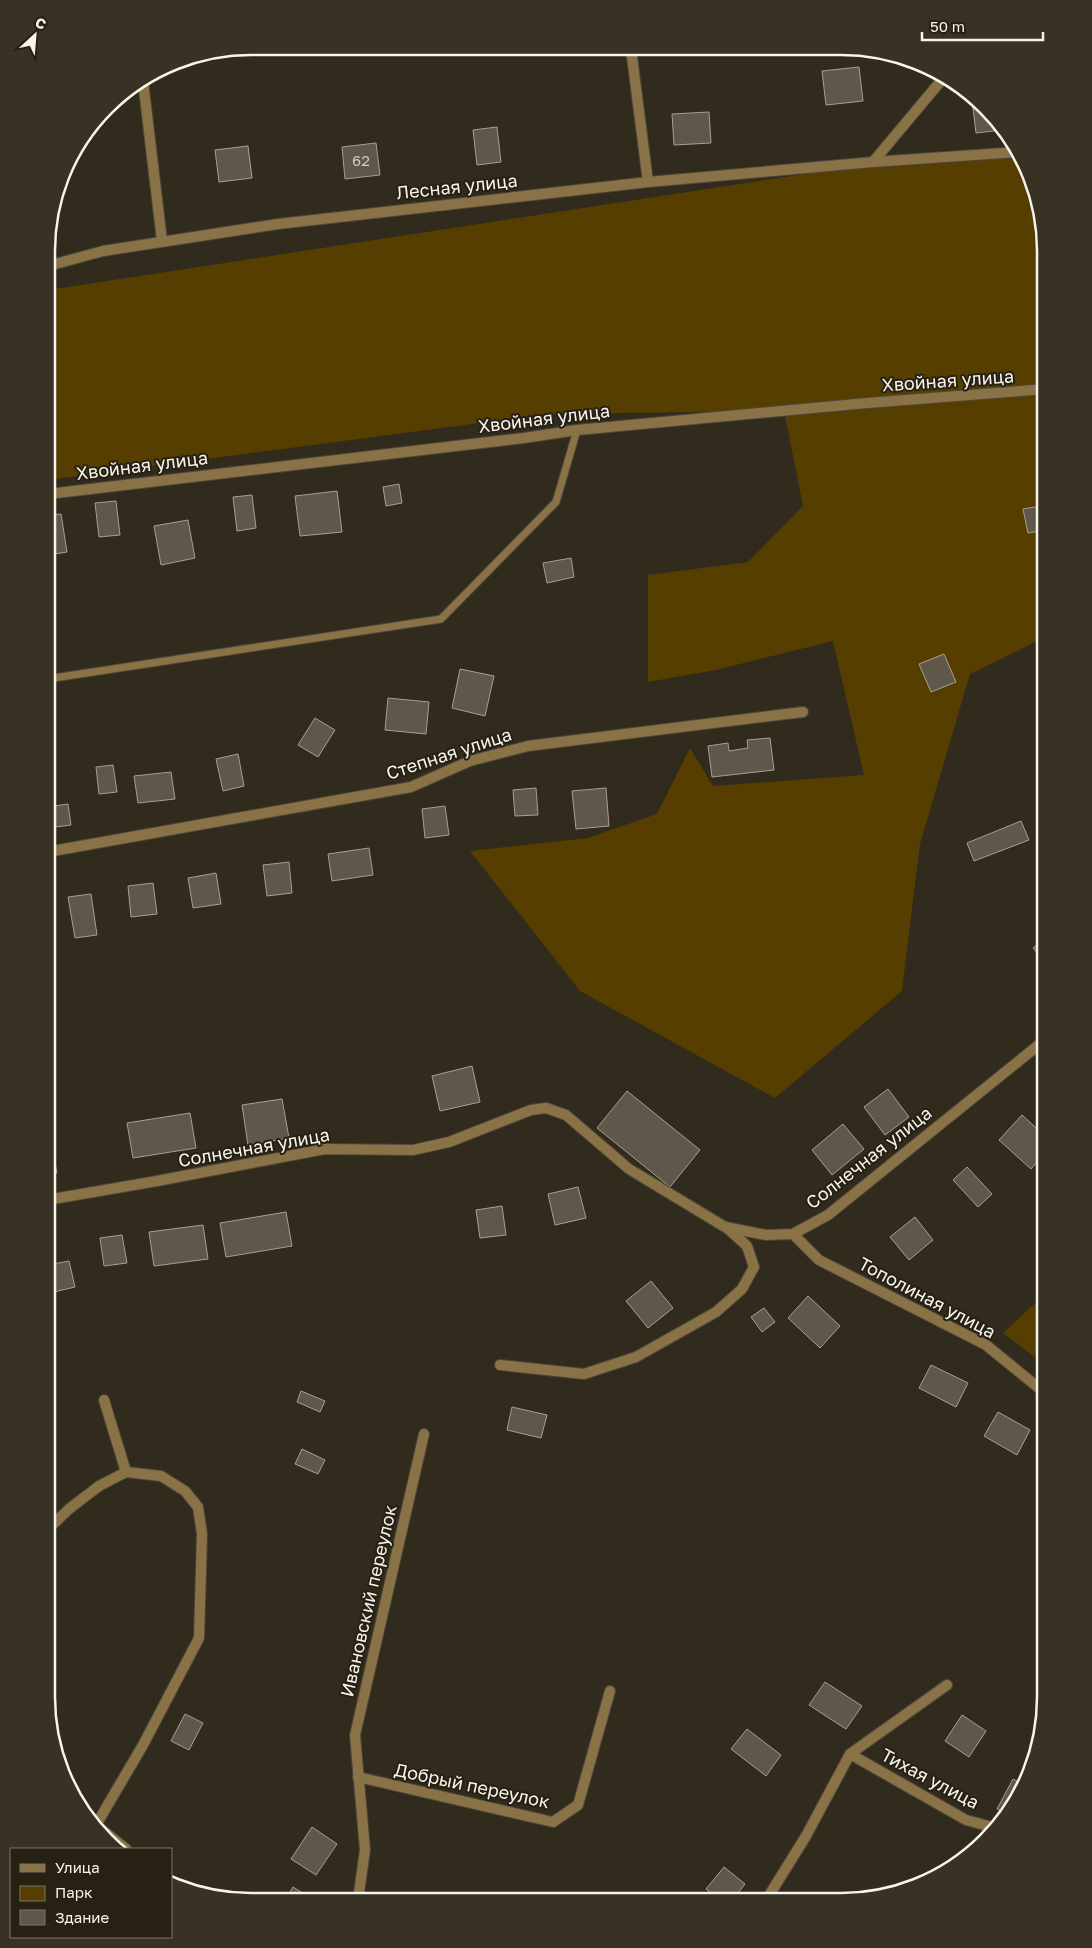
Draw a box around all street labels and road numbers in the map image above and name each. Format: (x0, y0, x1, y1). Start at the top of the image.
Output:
street label: Лесная улица (395, 169, 519, 203)
street label: Хвойная улица (881, 364, 1015, 396)
street label: Хвойная улица (477, 399, 611, 437)
street label: Хвойная улица (75, 446, 209, 484)
street label: Степная улица (383, 722, 514, 784)
street label: Солнечная улица (801, 1101, 936, 1213)
street label: Солнечная улица (176, 1123, 331, 1171)
street label: Тополиная улица (855, 1252, 1000, 1342)
street label: Ивановский переулок (335, 1503, 401, 1699)
street label: Тихая улица (878, 1743, 983, 1813)
street label: Добрый переулок (393, 1758, 552, 1812)

